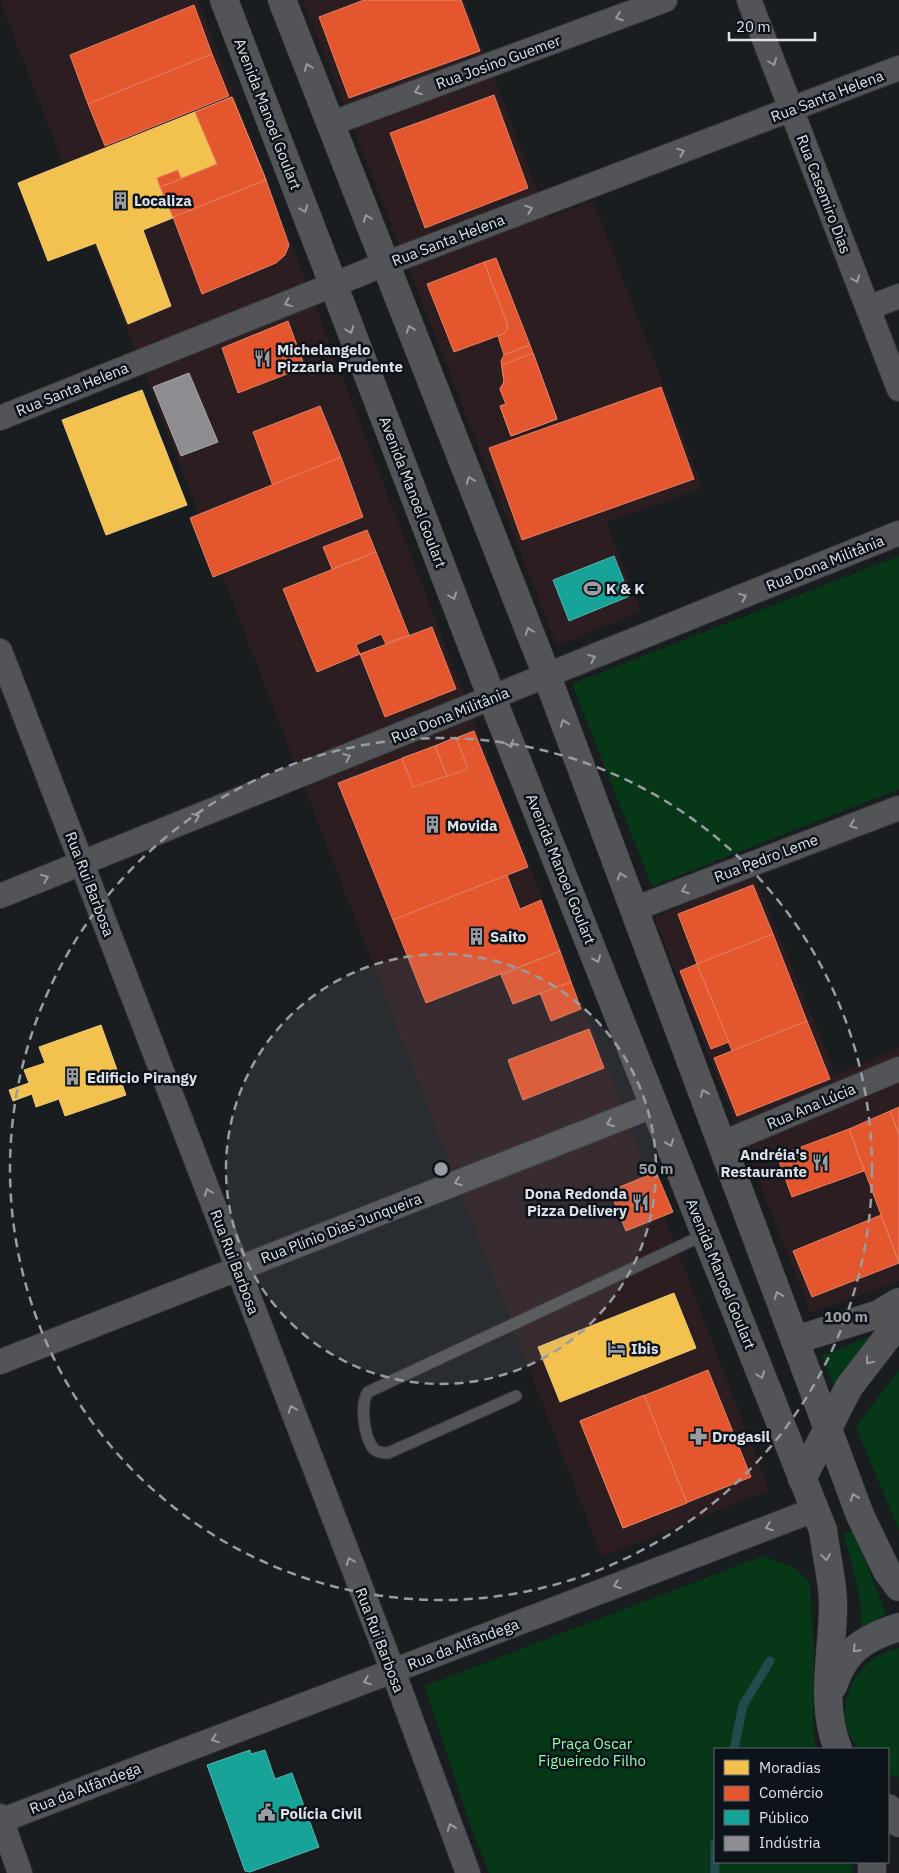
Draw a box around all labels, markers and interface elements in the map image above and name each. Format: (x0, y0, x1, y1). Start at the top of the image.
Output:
scale bar (729, 10, 815, 42)
one-way arrow (616, 11, 624, 21)
text: 20 m (736, 17, 771, 36)
street label: Rua Josino Guemer (433, 30, 563, 93)
street label: Avenida Manoel Goulart (230, 36, 306, 192)
one-way arrow (766, 57, 777, 66)
one-way arrow (304, 63, 314, 72)
street label: Rua Santa Helena (768, 66, 886, 126)
one-way arrow (414, 85, 423, 95)
street label: Rua Casemiro Dias (793, 132, 855, 256)
one-way arrow (676, 148, 684, 158)
building icon: Localiza (110, 190, 130, 210)
place label: Localiza (134, 191, 192, 210)
one-way arrow (298, 204, 308, 213)
one-way arrow (524, 205, 532, 215)
street label: Rua Santa Helena (389, 210, 507, 270)
one-way arrow (363, 214, 373, 223)
one-way arrow (850, 274, 860, 283)
one-way arrow (284, 296, 293, 307)
one-way arrow (344, 325, 355, 334)
one-way arrow (406, 325, 416, 333)
place label: Michelangelo Pizzaria Prudente (277, 340, 403, 376)
restaurant icon: Michelangelo Pizzaria Prudente (253, 348, 273, 368)
street label: Rua Santa Helena (13, 358, 131, 420)
street label: Avenida Manoel Goulart (375, 414, 451, 570)
one-way arrow (465, 476, 476, 485)
street label: Rua Dona Militânia (763, 531, 887, 595)
sports icon: K & K (582, 578, 602, 598)
place label: K & K (606, 579, 645, 598)
one-way arrow (446, 591, 457, 600)
one-way arrow (738, 593, 746, 603)
one-way arrow (525, 627, 535, 636)
one-way arrow (587, 654, 596, 664)
street label: Rua Dona Militânia (388, 683, 512, 747)
one-way arrow (560, 719, 570, 728)
one-way arrow (504, 739, 514, 747)
one-way arrow (342, 752, 351, 763)
street label: Avenida Manoel Goulart (522, 791, 600, 947)
one-way arrow (191, 813, 200, 824)
building icon: Movida (423, 815, 443, 835)
place label: Movida (447, 816, 498, 835)
one-way arrow (850, 819, 858, 829)
street label: Rua Rui Barbosa (61, 829, 119, 939)
street label: Rua Pedro Leme (711, 829, 821, 887)
one-way arrow (617, 872, 627, 880)
one-way arrow (40, 874, 49, 884)
one-way arrow (682, 884, 690, 894)
building icon: Saito (466, 926, 486, 946)
place label: Saito (490, 927, 526, 946)
one-way arrow (590, 954, 601, 963)
building icon: Edificio Pirangy (63, 1067, 83, 1087)
place label: Edificio Pirangy (87, 1068, 197, 1087)
street label: Rua Ana Lúcia (764, 1079, 858, 1133)
one-way arrow (700, 1089, 710, 1098)
one-way arrow (606, 1117, 614, 1127)
one-way arrow (664, 1138, 674, 1147)
place label: Andréia's Restaurante (721, 1145, 807, 1181)
restaurant icon: Andréia's Restaurante (811, 1153, 831, 1173)
text: 50 m (639, 1159, 673, 1178)
centre of rings (432, 1160, 450, 1178)
one-way arrow (454, 1176, 463, 1186)
place label: Dona Redonda Pizza Delivery (525, 1184, 627, 1220)
one-way arrow (204, 1188, 215, 1197)
street label: Rua Plínio Dias Junqueira (258, 1189, 424, 1267)
restaurant icon: Dona Redonda Pizza Delivery (631, 1192, 651, 1212)
street label: Avenida Manoel Goulart (682, 1196, 760, 1352)
street label: Rua Rui Barbosa (206, 1207, 264, 1317)
one-way arrow (774, 1291, 784, 1299)
text: 100 m (824, 1307, 868, 1326)
hotel icon: Ibis (607, 1338, 627, 1358)
place label: Ibis (631, 1339, 659, 1358)
one-way arrow (866, 1355, 875, 1364)
one-way arrow (756, 1371, 766, 1379)
one-way arrow (288, 1405, 298, 1414)
pharmacy icon: Drogasil (688, 1426, 708, 1446)
place label: Drogasil (712, 1427, 771, 1446)
one-way arrow (850, 1493, 860, 1502)
one-way arrow (765, 1521, 774, 1532)
one-way arrow (821, 1552, 831, 1561)
one-way arrow (346, 1557, 356, 1565)
one-way arrow (613, 1579, 622, 1590)
street label: Rua Rui Barbosa (351, 1585, 409, 1695)
street label: Rua da Alfândega (405, 1614, 521, 1674)
one-way arrow (853, 1643, 862, 1652)
one-way arrow (363, 1675, 372, 1685)
one-way arrow (212, 1733, 220, 1743)
park label: Praça Oscar Figueiredo Filho (538, 1734, 646, 1770)
legend (714, 1748, 889, 1863)
street label: Rua da Alfândega (27, 1758, 143, 1818)
text: Moradias (759, 1758, 821, 1777)
text: Comércio (759, 1783, 823, 1802)
public building icon: Polícia Civil (256, 1803, 276, 1823)
place label: Polícia Civil (280, 1804, 362, 1823)
text: Público (759, 1808, 809, 1827)
one-way arrow (447, 1823, 457, 1832)
text: Indústria (759, 1833, 820, 1852)

